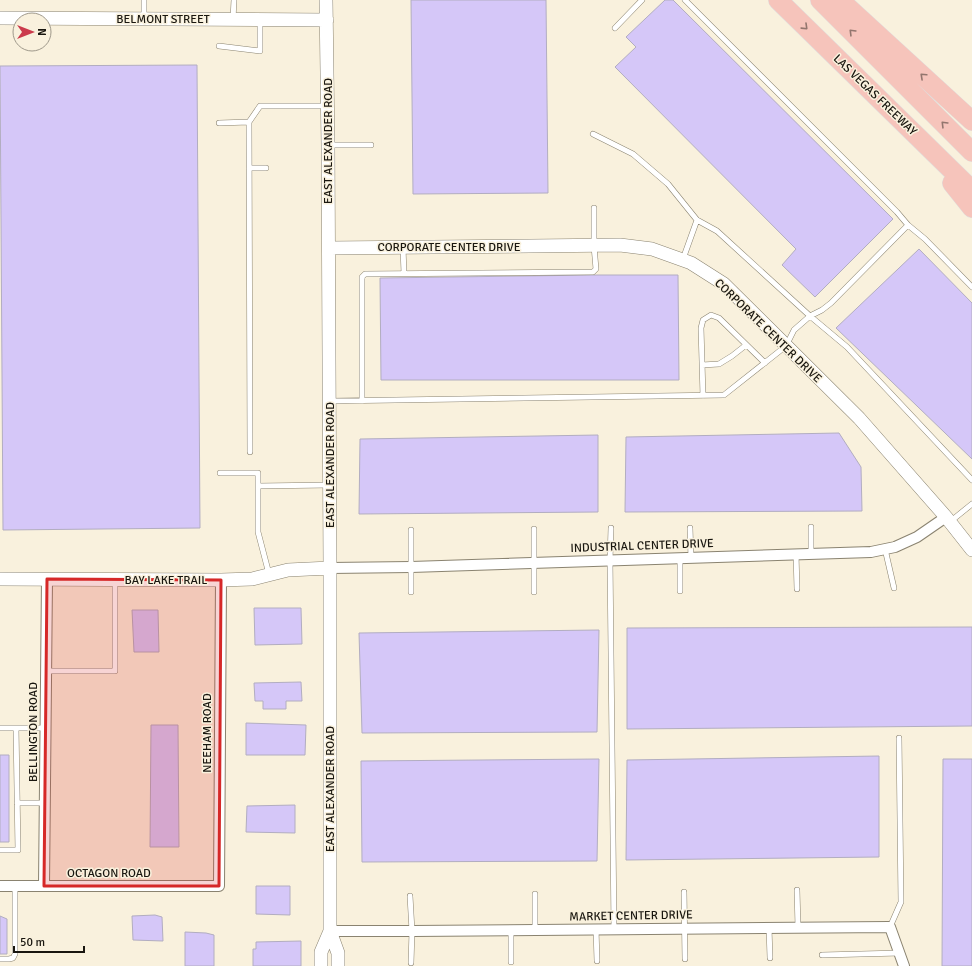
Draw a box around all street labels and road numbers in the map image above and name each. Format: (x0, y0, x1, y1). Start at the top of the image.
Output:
street label: BELMONT STREET (116, 12, 210, 27)
street label: LAS VEGAS FREEWAY (830, 51, 920, 139)
street label: EAST ALEXANDER ROAD (321, 78, 336, 204)
street label: CORPORATE CENTER DRIVE (377, 240, 521, 255)
street label: CORPORATE CENTER DRIVE (711, 276, 825, 386)
street label: EAST ALEXANDER ROAD (323, 402, 338, 528)
street label: INDUSTRIAL CENTER DRIVE (570, 536, 714, 556)
street label: BAY LAKE TRAIL (125, 573, 207, 588)
street label: BELLINGTON ROAD (26, 682, 41, 782)
street label: NEEHAM ROAD (200, 693, 215, 773)
street label: EAST ALEXANDER ROAD (323, 726, 338, 852)
street label: OCTAGON ROAD (67, 866, 151, 881)
street label: MARKET CENTER DRIVE (569, 907, 693, 925)

